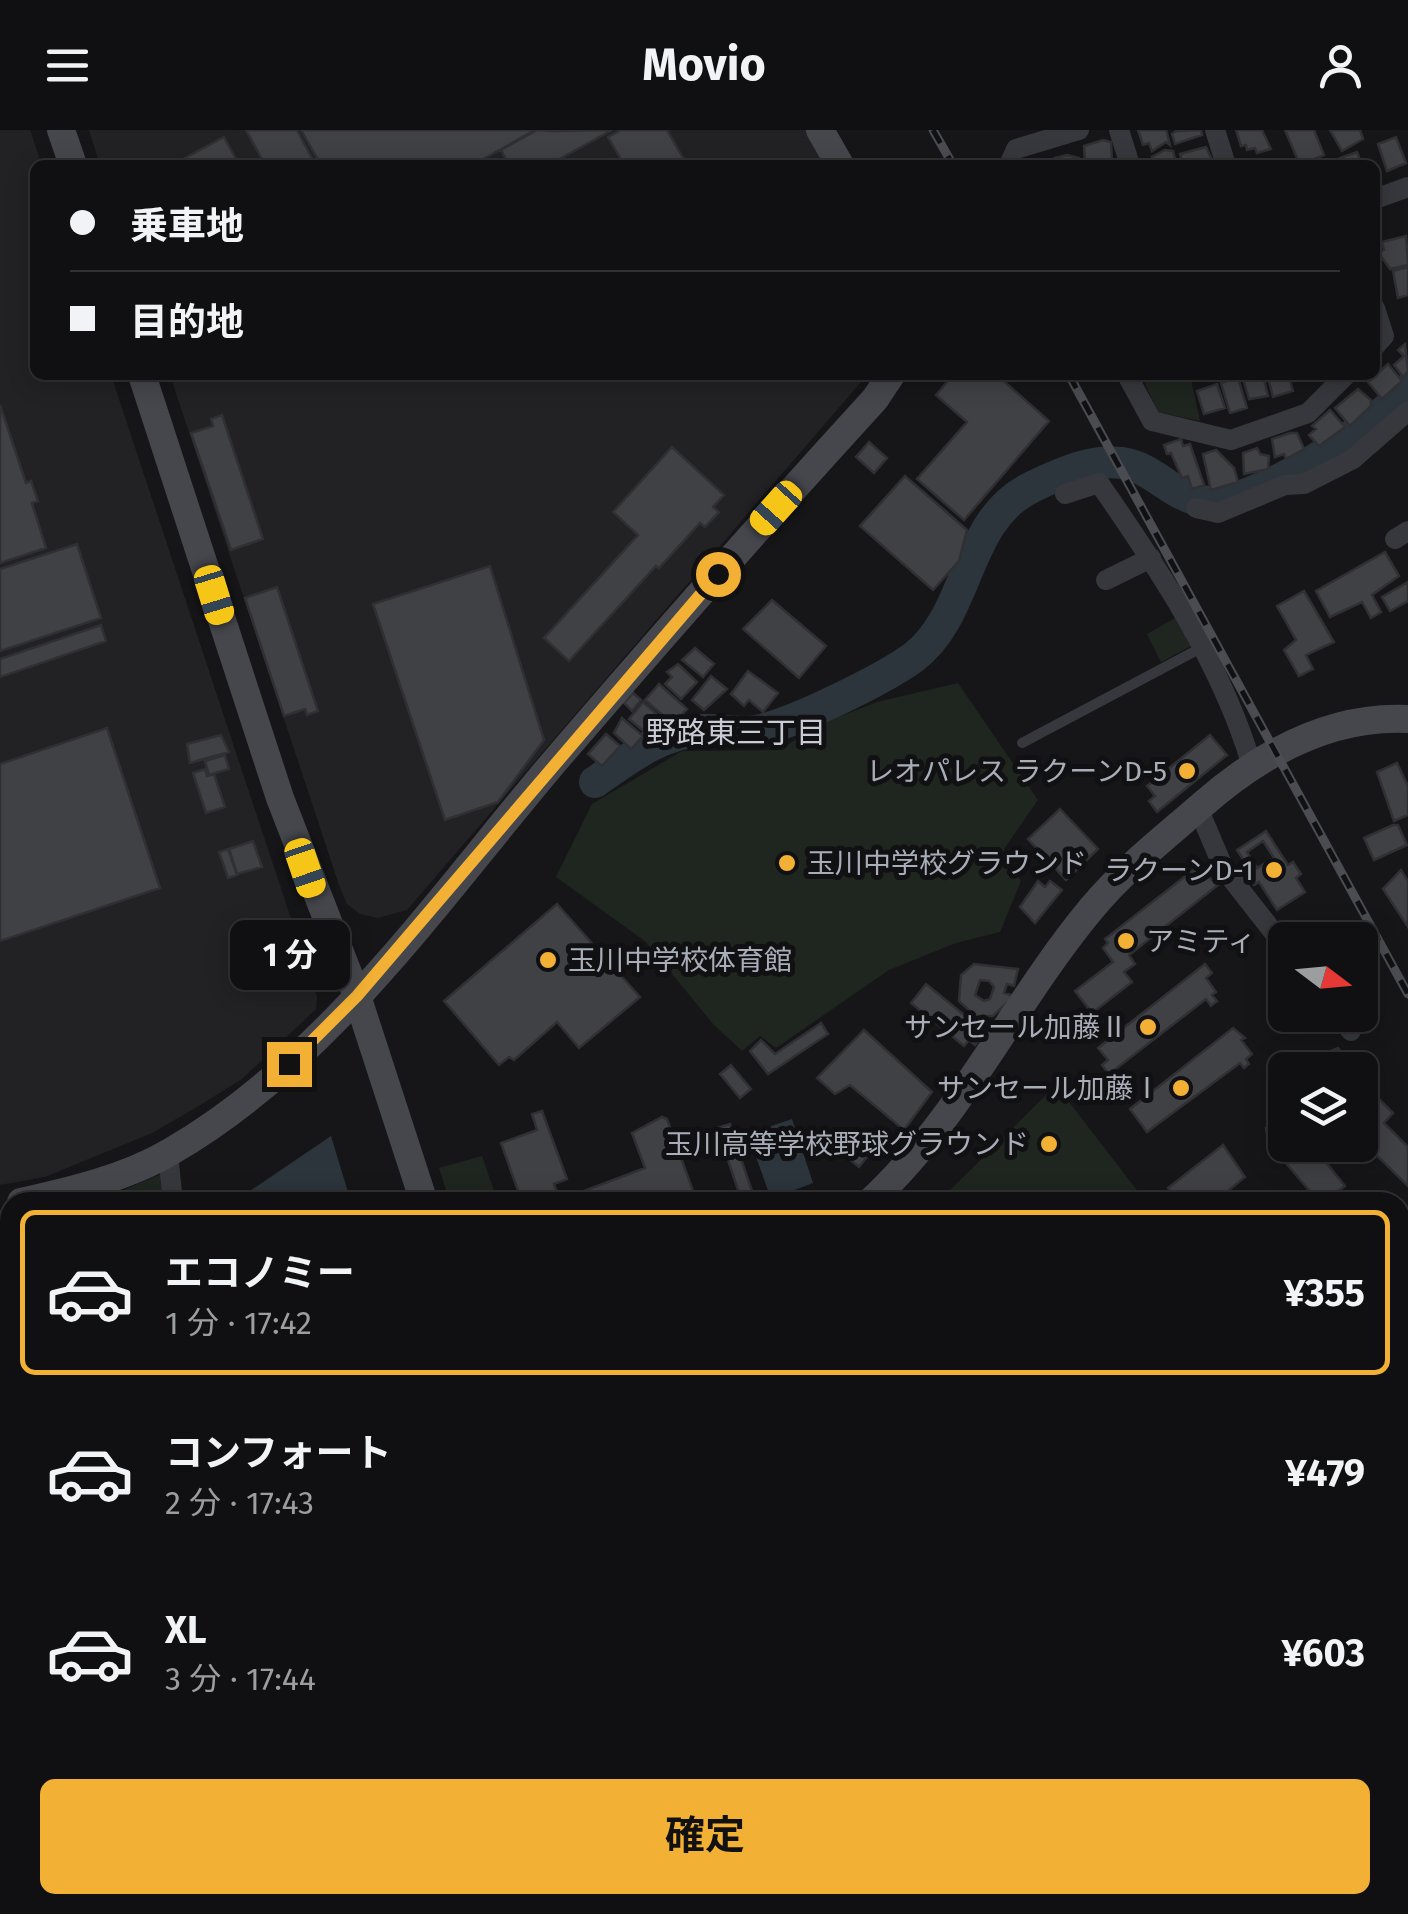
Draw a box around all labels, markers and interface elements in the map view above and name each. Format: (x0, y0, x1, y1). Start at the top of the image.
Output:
icon: menu (40, 38, 95, 93)
text: Movio (642, 38, 766, 92)
icon: person (1313, 38, 1368, 93)
text: 乗車地 (130, 203, 244, 249)
text: 目的地 (130, 299, 244, 345)
car (745, 476, 807, 540)
route start (696, 552, 741, 597)
car (191, 562, 237, 628)
district label: 野路東三丁目 (646, 715, 826, 751)
place label: レオパレス ラクーンD-5 (866, 755, 1167, 788)
marker: レオパレス ラクーンD-5 (1176, 760, 1198, 782)
car (281, 835, 329, 901)
place label: 玉川中学校グラウンド (807, 847, 1087, 880)
marker: 玉川中学校グラウンド (776, 852, 798, 874)
place label: ラクーンD-1 (1104, 854, 1254, 887)
marker: ラクーンD-1 (1263, 859, 1285, 881)
callout: 1 分 (229, 919, 349, 989)
north arrow (1268, 922, 1378, 1032)
map controls (1268, 922, 1378, 1162)
place label: アミティ (1146, 925, 1256, 958)
marker: アミティ (1115, 930, 1137, 952)
text: 1 分 (263, 936, 317, 974)
place label: 玉川中学校体育館 (568, 944, 792, 977)
marker: 玉川中学校体育館 (537, 949, 559, 971)
place label: サンセール加藤Ⅱ (904, 1011, 1128, 1044)
marker: サンセール加藤Ⅱ (1137, 1016, 1159, 1038)
route end (267, 1042, 312, 1087)
button: layers (1268, 1052, 1378, 1162)
place label: サンセール加藤Ⅰ (937, 1072, 1161, 1105)
marker: サンセール加藤Ⅰ (1170, 1077, 1192, 1099)
place label: 玉川高等学校野球グラウンド (665, 1128, 1029, 1161)
marker: 玉川高等学校野球グラウンド (1038, 1133, 1060, 1155)
icon: car (45, 1248, 135, 1338)
text: エコノミー (165, 1250, 355, 1296)
text: ¥355 (1284, 1270, 1365, 1316)
text: 1 分 · 17:42 (165, 1304, 312, 1342)
icon: car (45, 1428, 135, 1518)
text: コンフォート (165, 1430, 392, 1476)
text: ¥479 (1285, 1450, 1365, 1496)
text: 2 分 · 17:43 (165, 1484, 314, 1522)
text: XL (165, 1607, 207, 1653)
icon: car (45, 1608, 135, 1698)
text: ¥603 (1282, 1630, 1365, 1676)
text: 3 分 · 17:44 (165, 1660, 316, 1698)
button: 確定 (40, 1779, 1370, 1894)

